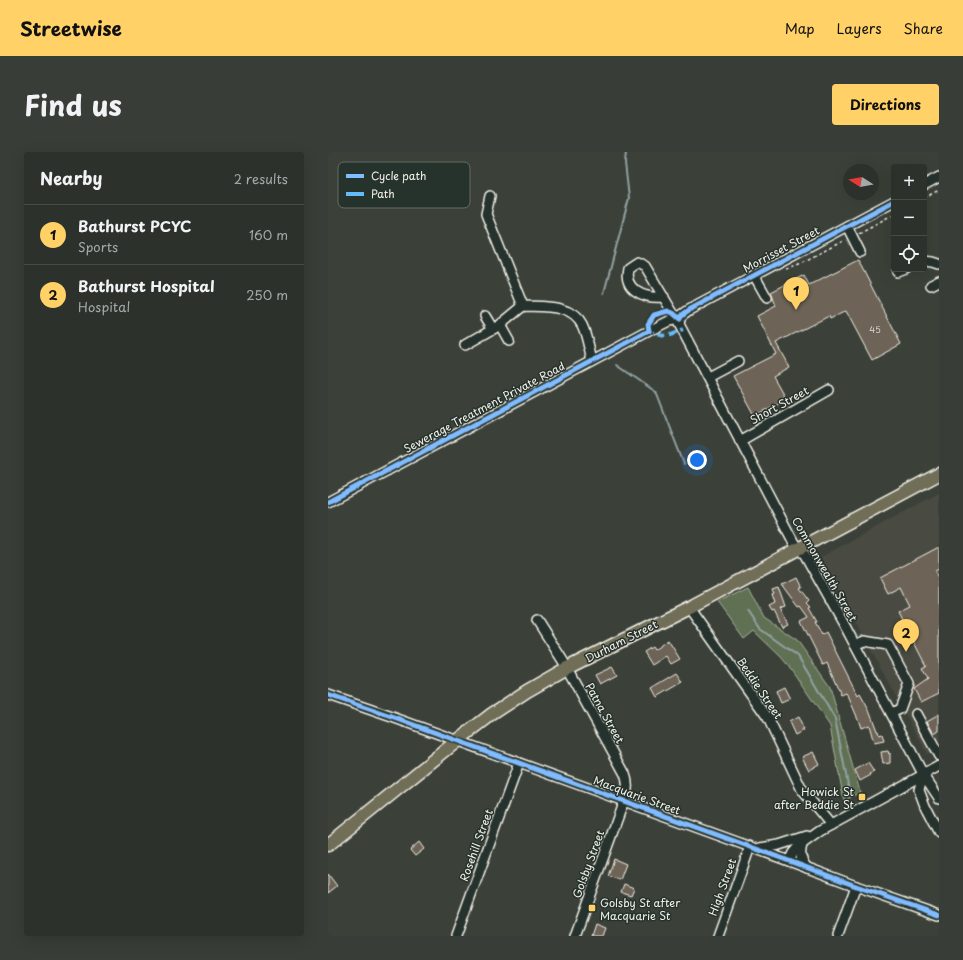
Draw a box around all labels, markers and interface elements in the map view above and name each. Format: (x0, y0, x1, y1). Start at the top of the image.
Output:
text: Streetwise (20, 14, 122, 42)
text: Map (785, 18, 815, 39)
text: Layers (837, 18, 882, 39)
text: Share (904, 18, 943, 39)
text: Find us (24, 83, 122, 126)
button: Directions (832, 84, 939, 125)
legend (338, 162, 470, 208)
north arrow (843, 164, 879, 200)
map controls (891, 164, 927, 272)
button: + (891, 164, 927, 200)
text: Nearby (40, 165, 102, 191)
text: Cycle path (371, 167, 426, 184)
text: 2 results (234, 169, 288, 188)
text: Path (371, 185, 395, 202)
button: − (891, 200, 927, 236)
text: Bathurst PCYC (78, 214, 191, 237)
street label: Morrisset Street (740, 221, 823, 276)
text: 1 (50, 225, 56, 244)
text: 160 m (249, 225, 288, 244)
button: locate (891, 236, 927, 272)
text: Sports (78, 237, 118, 256)
text: Bathurst Hospital (78, 274, 215, 297)
pin: 1 (783, 277, 809, 310)
text: 2 (48, 285, 58, 304)
text: 250 m (246, 285, 288, 304)
text: Hospital (78, 297, 130, 316)
house number: 45 (869, 322, 881, 336)
street label: Sewerage Treatment Private Road (400, 357, 568, 457)
street label: Short Street (746, 382, 812, 428)
your location (687, 450, 707, 470)
street label: Commonwealth Street (788, 513, 862, 625)
street label: Durham Street (582, 615, 661, 667)
pin: 2 (893, 619, 919, 652)
street label: Beddie Street (733, 654, 787, 723)
street label: Patna Street (581, 680, 629, 747)
street label: Macquarie Street (591, 771, 683, 819)
place label: Howick St after Beddie St (774, 783, 855, 813)
marker: Howick St after Beddie St (857, 792, 867, 802)
street label: Rosehill Street (455, 806, 497, 884)
street label: Golsby Street (568, 828, 608, 900)
street label: High Street (704, 855, 740, 918)
place label: Golsby St after Macquarie St (600, 894, 681, 924)
marker: Golsby St after Macquarie St (587, 903, 597, 913)

